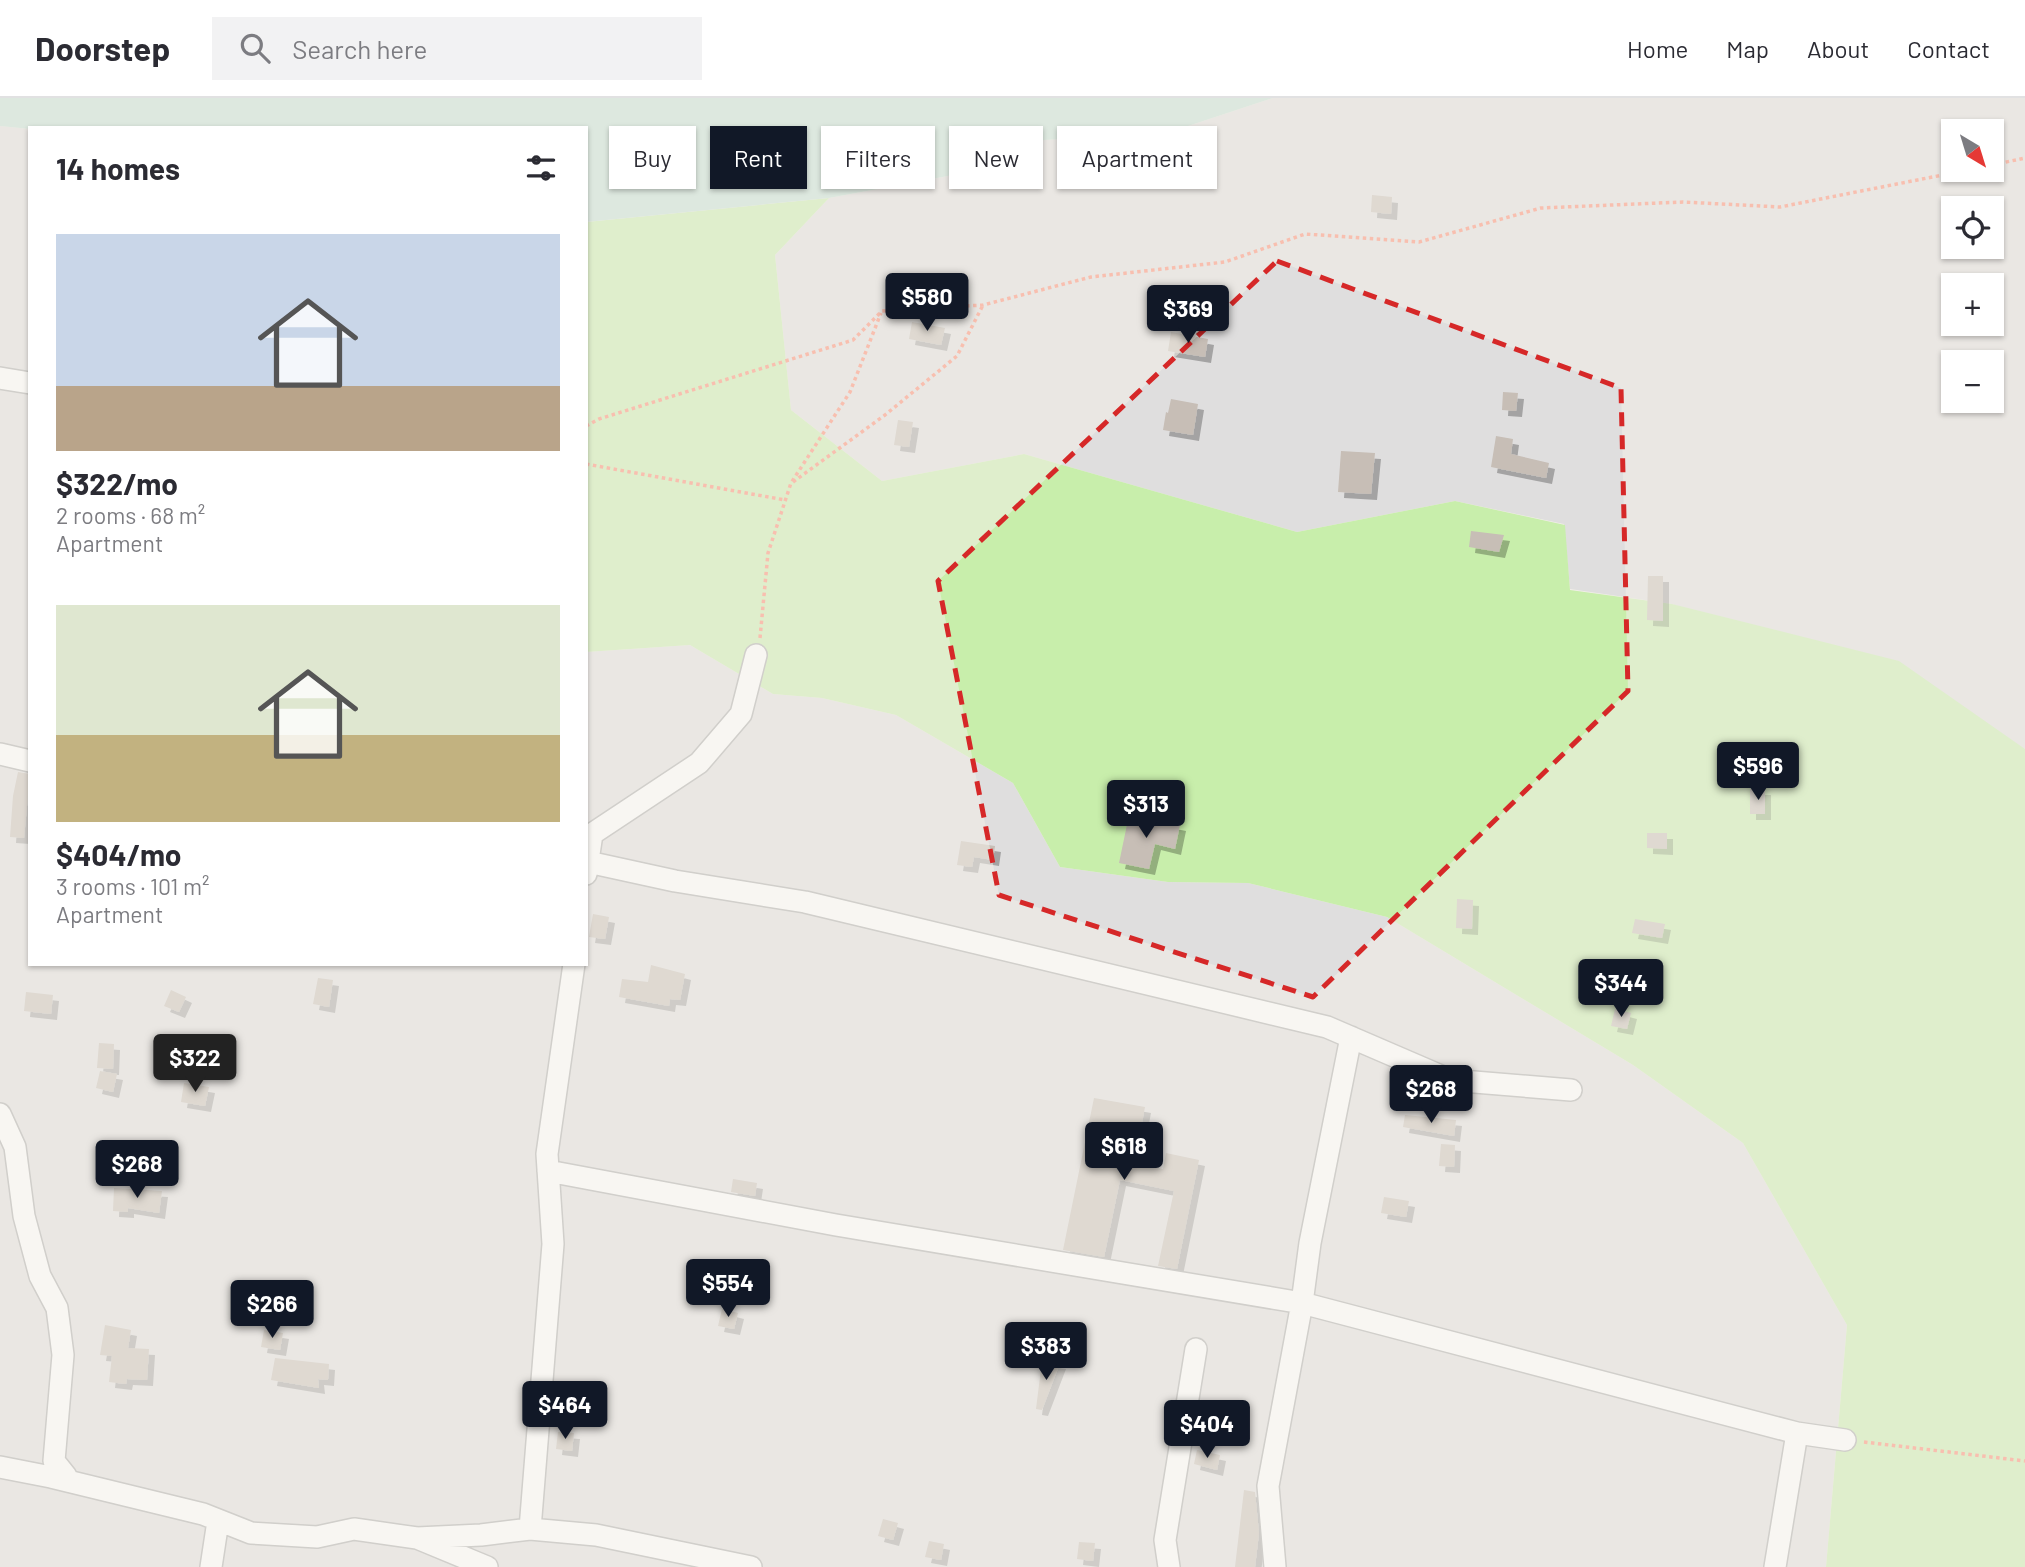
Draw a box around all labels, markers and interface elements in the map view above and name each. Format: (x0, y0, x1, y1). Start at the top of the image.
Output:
search box (212, 17, 702, 80)
text: Doorstep (35, 28, 170, 68)
icon: search (236, 29, 274, 67)
text: Search here (292, 33, 427, 64)
text: Home (1627, 34, 1688, 63)
text: Map (1726, 34, 1769, 63)
text: About (1807, 34, 1869, 63)
text: Contact (1907, 34, 1990, 63)
north arrow (1941, 119, 2004, 182)
map controls (1941, 119, 2004, 413)
chip: Buy (609, 126, 696, 189)
chip: Rent (710, 126, 807, 189)
chip: Filters (821, 126, 935, 189)
chip: New (949, 126, 1043, 189)
chip: Apartment (1057, 126, 1217, 189)
icon: filters (522, 149, 560, 187)
text: 14 homes (56, 150, 180, 186)
button: locate (1941, 196, 2004, 259)
button: + (1941, 273, 2004, 336)
pin: $580 (886, 274, 968, 333)
icon: home (245, 280, 371, 406)
text: $580 (901, 282, 953, 310)
pin: $369 (1147, 286, 1229, 345)
text: $369 (1163, 294, 1213, 322)
button: − (1941, 350, 2004, 413)
text: $322/mo (56, 465, 178, 501)
text: 2 rooms · 68 m² (56, 501, 205, 529)
text: Apartment (56, 529, 163, 557)
icon: home (245, 651, 371, 777)
pin: $596 (1717, 742, 1799, 802)
text: $596 (1733, 751, 1783, 779)
pin: $313 (1105, 780, 1187, 840)
text: $313 (1123, 789, 1169, 817)
text: $404/mo (56, 836, 182, 872)
text: 3 rooms · 101 m² (56, 872, 209, 900)
text: Apartment (56, 900, 163, 928)
pin: $344 (1580, 960, 1662, 1019)
text: $344 (1594, 968, 1648, 996)
pin: $322 (154, 1034, 236, 1094)
text: $322 (169, 1043, 221, 1071)
pin: $268 (1390, 1066, 1472, 1125)
text: $268 (1406, 1074, 1456, 1102)
pin: $618 (1083, 1122, 1165, 1182)
text: $618 (1101, 1131, 1147, 1159)
pin: $268 (96, 1140, 178, 1200)
text: $268 (112, 1149, 162, 1177)
pin: $554 (687, 1260, 769, 1319)
text: $554 (702, 1268, 754, 1296)
pin: $266 (231, 1280, 313, 1340)
text: $266 (247, 1289, 297, 1317)
pin: $383 (1005, 1322, 1087, 1382)
text: $383 (1021, 1331, 1071, 1359)
pin: $464 (524, 1382, 606, 1441)
text: $464 (538, 1390, 592, 1418)
pin: $404 (1166, 1400, 1248, 1460)
text: $404 (1180, 1409, 1234, 1437)

